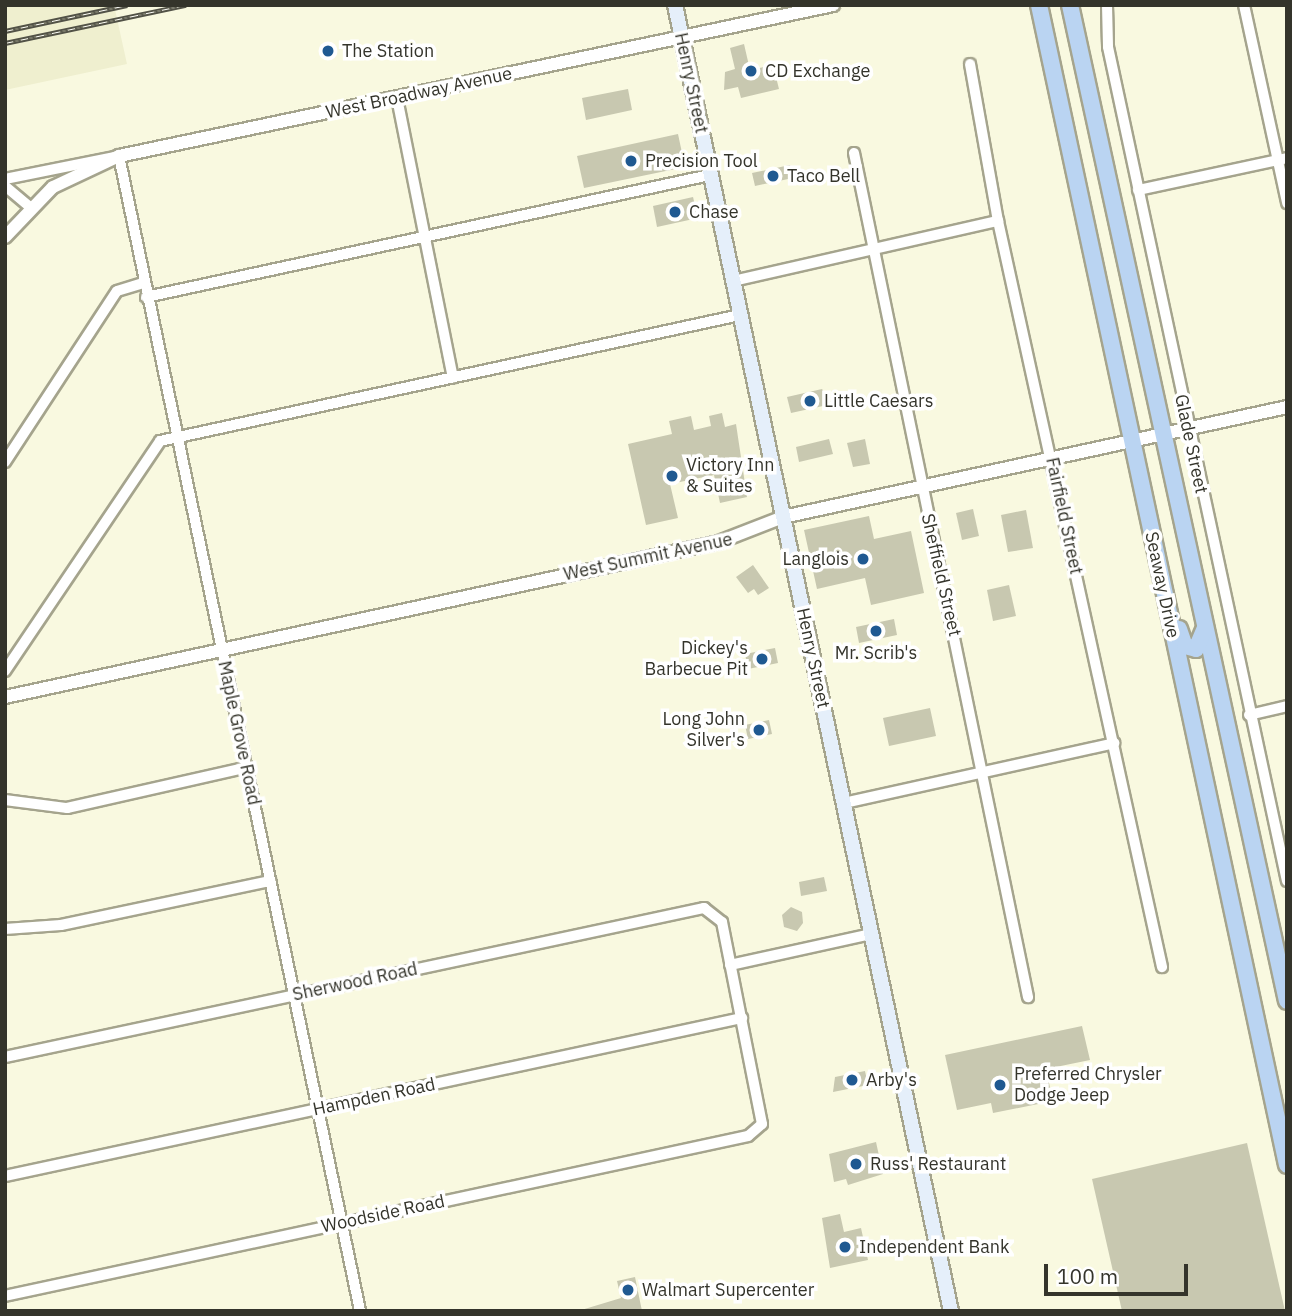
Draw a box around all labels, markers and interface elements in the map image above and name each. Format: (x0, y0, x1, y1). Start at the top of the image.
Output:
street label: Henry Street (670, 31, 712, 135)
place label: The Station (342, 40, 434, 62)
marker: The Station (320, 43, 336, 59)
place label: CD Exchange (765, 60, 870, 82)
street label: West Broadway Avenue (324, 63, 514, 123)
marker: CD Exchange (743, 63, 759, 79)
place label: Precision Tool (645, 150, 758, 172)
marker: Precision Tool (623, 153, 639, 169)
place label: Taco Bell (787, 165, 860, 187)
marker: Taco Bell (765, 168, 781, 184)
place label: Chase (689, 201, 739, 223)
marker: Chase (667, 204, 683, 220)
place label: Little Caesars (824, 390, 933, 412)
street label: Glade Street (1170, 392, 1212, 496)
marker: Little Caesars (802, 393, 818, 409)
place label: Victory Inn & Suites (686, 455, 775, 498)
street label: Fairfield Street (1041, 455, 1087, 577)
marker: Victory Inn & Suites (664, 468, 680, 484)
street label: Sheffield Street (916, 511, 966, 639)
street label: West Summit Avenue (562, 529, 734, 585)
street label: Seaway Drive (1140, 530, 1184, 640)
place label: Langlois (782, 548, 849, 570)
marker: Langlois (855, 551, 871, 567)
street label: Henry Street (792, 606, 834, 710)
marker: Mr. Scrib's (868, 623, 884, 639)
place label: Dickey's Barbecue Pit (645, 638, 748, 680)
place label: Mr. Scrib's (835, 642, 917, 664)
marker: Dickey's Barbecue Pit (754, 651, 770, 667)
street label: Maple Grove Road (213, 659, 265, 807)
place label: Long John Silver's (662, 709, 745, 752)
marker: Long John Silver's (751, 722, 767, 738)
street label: Sherwood Road (291, 958, 419, 1006)
place label: Preferred Chrysler Dodge Jeep (1014, 1064, 1162, 1106)
place label: Arby's (866, 1069, 917, 1091)
marker: Arby's (844, 1072, 860, 1088)
street label: Hampden Road (311, 1073, 437, 1121)
marker: Preferred Chrysler Dodge Jeep (992, 1077, 1008, 1093)
place label: Russ' Restaurant (870, 1153, 1006, 1175)
marker: Russ' Restaurant (848, 1156, 864, 1172)
street label: Woodside Road (319, 1190, 447, 1238)
place label: Independent Bank (859, 1236, 1009, 1258)
marker: Independent Bank (837, 1239, 853, 1255)
scale bar (1047, 1250, 1190, 1294)
text: 100 m (1057, 1262, 1118, 1290)
place label: Walmart Supercenter (642, 1279, 814, 1301)
marker: Walmart Supercenter (620, 1282, 636, 1298)

